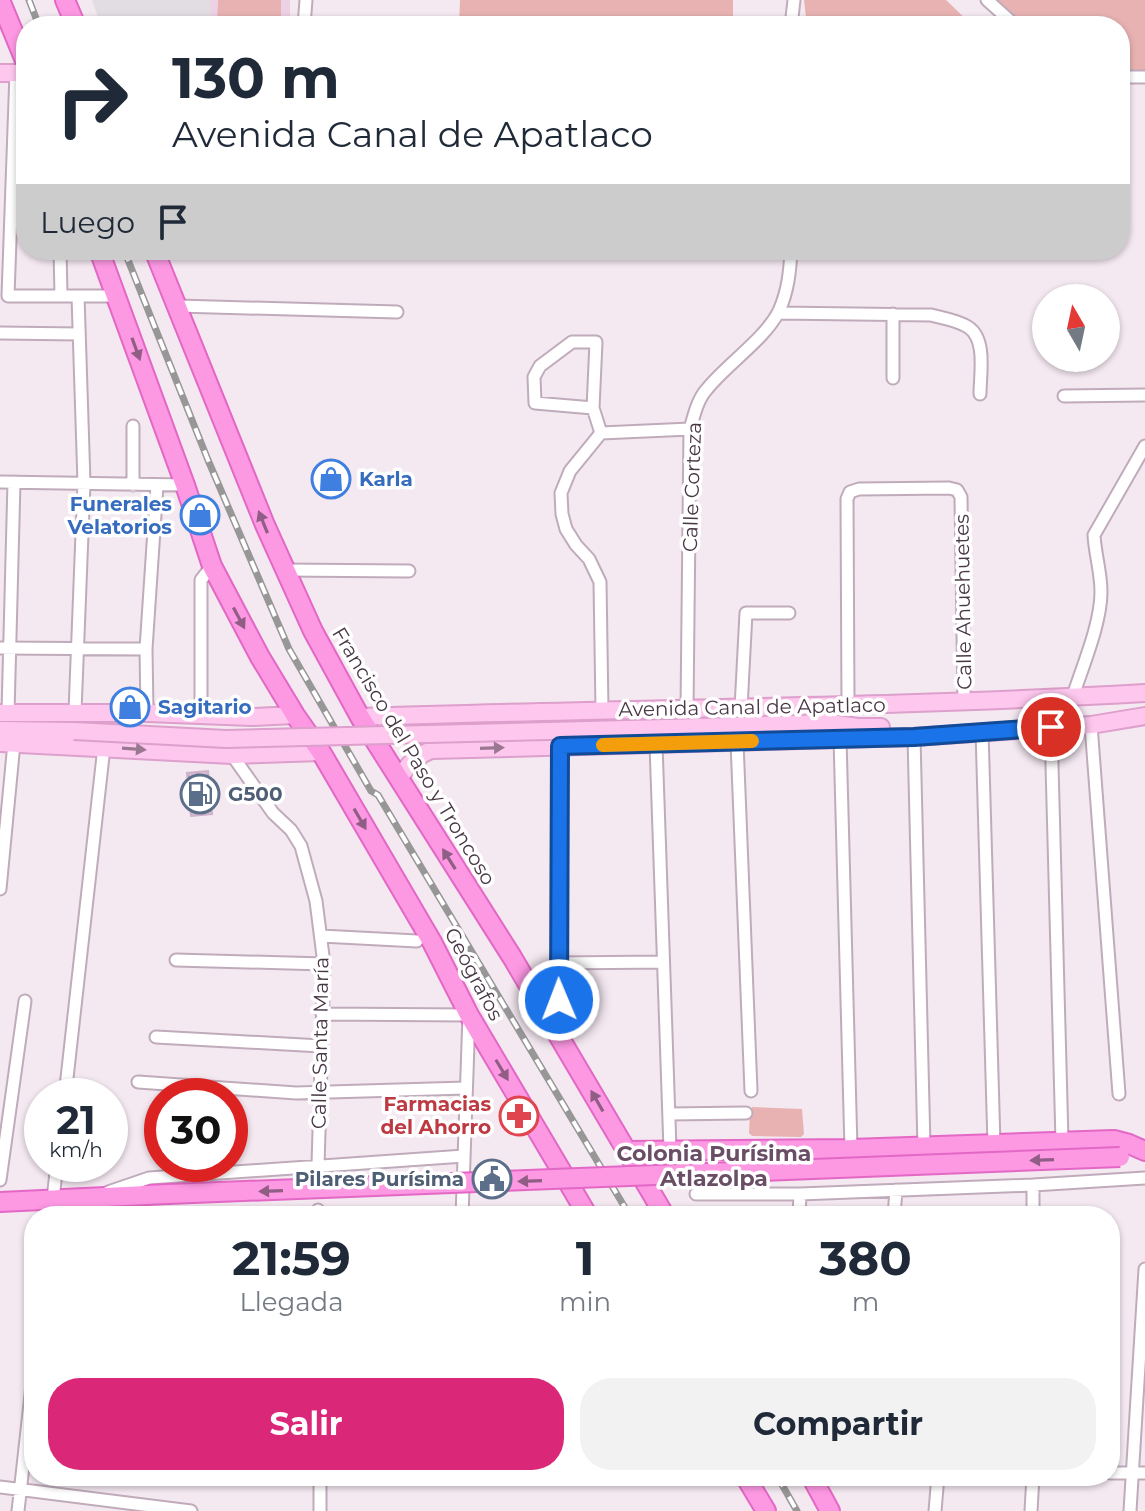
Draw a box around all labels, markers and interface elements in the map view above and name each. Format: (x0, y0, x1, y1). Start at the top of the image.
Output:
text: 130 m (172, 44, 340, 112)
icon: right (40, 48, 144, 152)
text: Avenida Canal de Apatlaco (172, 112, 653, 156)
icon: arrive (151, 200, 195, 244)
text: Luego (40, 204, 135, 241)
north arrow (1032, 284, 1120, 372)
map controls (1032, 284, 1120, 372)
one-way arrow (130, 337, 143, 361)
street label: Calle Corteza (678, 422, 706, 552)
shop icon: Karla (310, 458, 352, 500)
place label: Karla (359, 467, 413, 491)
place label: Funerales Velatorios (66, 492, 172, 539)
shop icon: Funerales Velatorios (179, 494, 221, 536)
one-way arrow (256, 510, 269, 534)
street label: Calle Ahuehuetes (949, 514, 977, 690)
one-way arrow (233, 606, 246, 629)
street label: Francisco del Paso y Troncoso (327, 623, 501, 889)
shop icon: Sagitario (109, 686, 151, 728)
street label: Avenida Canal de Apatlaco (618, 693, 886, 721)
pin (1017, 693, 1085, 761)
place label: Sagitario (158, 695, 252, 719)
icon: arrive (1029, 705, 1073, 749)
one-way arrow (480, 741, 505, 754)
one-way arrow (122, 743, 147, 756)
fuel station icon: G500 (179, 773, 221, 815)
place label: G500 (228, 782, 282, 806)
one-way arrow (353, 808, 367, 830)
one-way arrow (442, 848, 457, 869)
street label: Geógrafos (440, 923, 509, 1025)
street label: Calle Santa María (306, 957, 334, 1129)
position arrow (517, 958, 601, 1042)
one-way arrow (495, 1059, 509, 1081)
speed limit sign: 30 (144, 1078, 248, 1182)
one-way arrow (590, 1089, 604, 1112)
place label: Farmacias del Ahorro (380, 1092, 491, 1139)
text: 21 (56, 1095, 96, 1144)
pharmacy icon: Farmacias del Ahorro (498, 1095, 540, 1137)
text: km/h (49, 1138, 103, 1162)
district label: Colonia Purísima Atlazolpa (617, 1140, 811, 1192)
one-way arrow (1029, 1154, 1054, 1167)
public building icon: Pilares Purísima (471, 1158, 513, 1200)
place label: Pilares Purísima (295, 1167, 464, 1191)
one-way arrow (517, 1175, 542, 1188)
one-way arrow (258, 1184, 283, 1197)
text: 21:59 (232, 1229, 351, 1287)
text: 1 (576, 1229, 594, 1287)
text: 380 (819, 1229, 912, 1287)
text: Llegada (239, 1286, 344, 1318)
text: min (559, 1286, 611, 1318)
text: m (852, 1286, 879, 1318)
button: Salir (48, 1378, 564, 1470)
button: Compartir (580, 1378, 1096, 1470)

